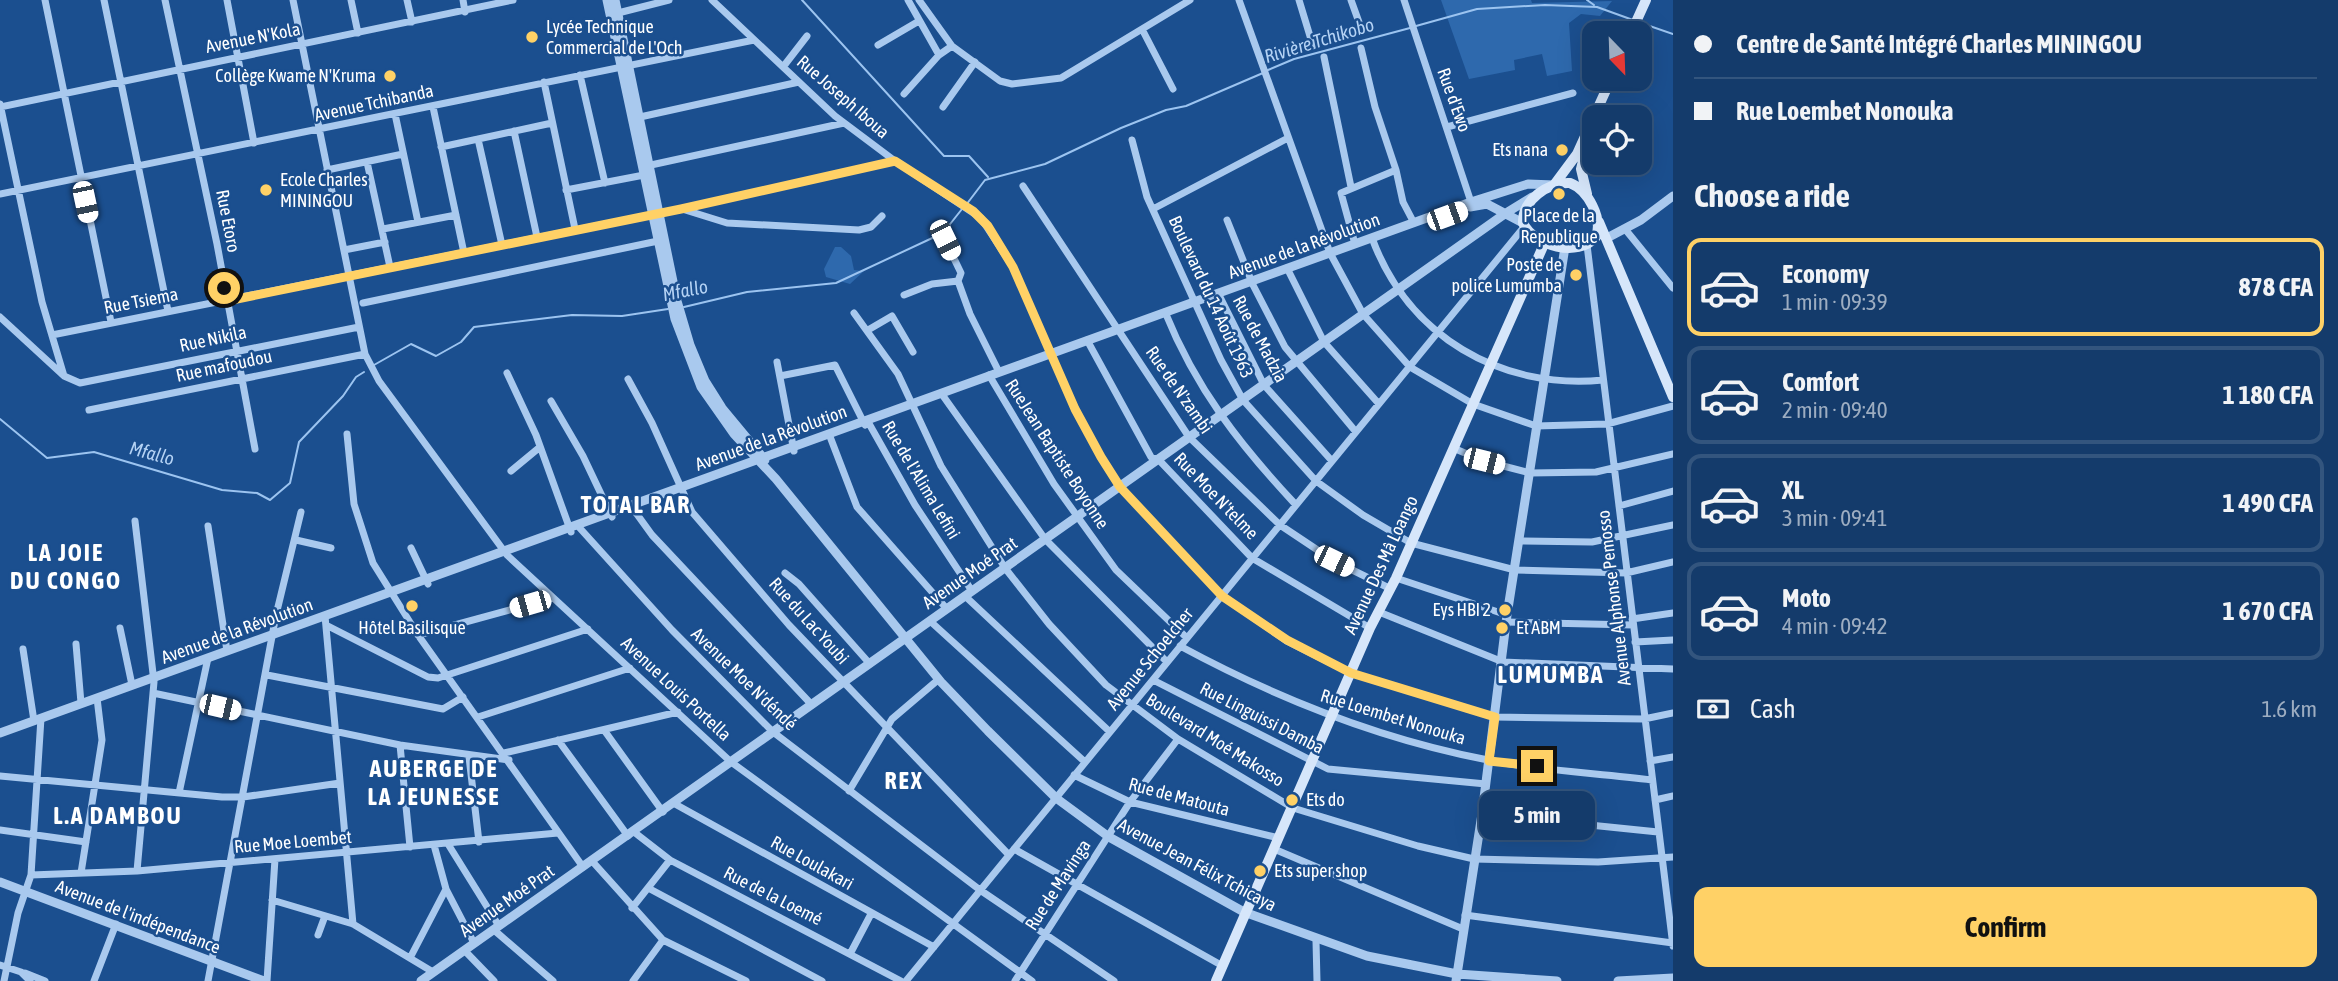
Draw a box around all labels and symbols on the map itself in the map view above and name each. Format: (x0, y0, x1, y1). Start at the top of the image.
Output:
water label: Rivière Tchikobo (1261, 13, 1377, 67)
place label: Lycée Technique Commercial de L'Och (546, 16, 682, 58)
street label: Avenue N'Kola (204, 18, 302, 57)
north arrow (1582, 21, 1652, 91)
marker: Lycée Technique Commercial de L'Och (524, 29, 540, 45)
street label: Rue Joseph Iboua (793, 51, 894, 142)
place label: Collège Kwame N'Kruma (215, 65, 376, 86)
street label: Rue d'Ewo (1433, 65, 1476, 135)
marker: Collège Kwame N'Kruma (382, 68, 398, 84)
street label: Avenue Tchibanda (312, 80, 435, 125)
place label: Ets nana (1492, 139, 1548, 160)
marker: Ets nana (1554, 142, 1570, 158)
place label: Ecole Charles MININGOU (280, 169, 368, 211)
car (71, 179, 100, 225)
marker: Ecole Charles MININGOU (258, 182, 274, 198)
marker: Place de la Republique (1551, 186, 1567, 202)
street label: Rue Etoro (212, 188, 245, 254)
car (1424, 199, 1471, 233)
place label: Place de la Republique (1520, 205, 1598, 247)
street label: Avenue de la Révolution (1225, 208, 1382, 283)
street label: Boulevard du 14 Août 1963 (1165, 212, 1258, 381)
car (927, 217, 964, 263)
place label: Poste de police Lumumba (1452, 254, 1562, 296)
marker: Poste de police Lumumba (1568, 267, 1584, 283)
route start (208, 272, 240, 304)
water label: Mfallo (661, 275, 710, 305)
street label: Rue Tsiema (102, 283, 180, 318)
street label: Rue de Madzia (1229, 292, 1292, 386)
street label: Rue Nikila (178, 321, 248, 356)
street label: Rue de N'zambi (1142, 342, 1217, 437)
street label: Rue mafoudou (174, 345, 274, 386)
street label: RueJean Baptiste Boyonne (1001, 375, 1114, 533)
street label: Avenue de la Révolution (692, 400, 849, 475)
street label: Rue de l'Alima Lefini (878, 417, 965, 543)
water label: Mfallo (127, 436, 177, 470)
car (1462, 446, 1507, 476)
street label: Rue Moe N'telme (1170, 448, 1263, 543)
district label: TOTAL BAR (581, 491, 691, 518)
street label: Avenue Des Mâ Loango (1339, 492, 1422, 637)
street label: Avenue Alphonse Pemosso (1592, 509, 1635, 687)
street label: Avenue Moé Prat (918, 532, 1021, 613)
district label: LA JOIE DU CONGO (10, 539, 122, 594)
car (1311, 542, 1358, 580)
street label: Rue du Lac Youbi (765, 573, 854, 668)
car (507, 588, 554, 620)
street label: Avenue de la Révolution (158, 593, 315, 668)
marker: Hôtel Basilisque (404, 598, 420, 614)
place label: Eys HBI 2 (1433, 599, 1491, 620)
marker: Eys HBI 2 (1497, 602, 1513, 618)
street label: Avenue Schoelcher (1102, 603, 1198, 714)
place label: Hôtel Basilisque (358, 617, 466, 638)
place label: Et ABM (1516, 617, 1561, 638)
marker: Et ABM (1494, 620, 1510, 636)
street label: Avenue Moe N'déndé (687, 623, 801, 734)
street label: Avenue Louis Portella (617, 632, 736, 745)
district label: LUMUMBA (1498, 661, 1604, 688)
street label: Rue Linguissi Damba (1197, 677, 1328, 758)
street label: Rue Loembet Nonouka (1318, 684, 1468, 749)
street label: Boulevard Moé Makosso (1142, 689, 1288, 791)
car (198, 692, 243, 722)
route end (1521, 750, 1553, 782)
district label: AUBERGE DE LA JEUNESSE (367, 755, 501, 810)
district label: REX (884, 767, 924, 794)
street label: Rue de Matouta (1126, 773, 1232, 820)
place label: Ets do (1306, 789, 1345, 810)
callout: 5 min (1479, 790, 1595, 840)
marker: Ets do (1284, 792, 1300, 808)
district label: L.A DAMBOU (53, 802, 183, 829)
street label: Avenue Jean Félix Tchicaya (1114, 814, 1280, 915)
street label: Rue Moe Loembet (233, 826, 353, 857)
street label: Rue Loulakari (767, 831, 857, 894)
street label: Rue de Mavinga (1020, 835, 1095, 934)
street label: Avenue Moé Prat (455, 860, 558, 941)
place label: Ets super shop (1274, 860, 1367, 881)
street label: Rue de la Loemé (720, 862, 826, 929)
marker: Ets super shop (1252, 863, 1268, 879)
street label: Avenue de l'indépendance (53, 875, 223, 958)

